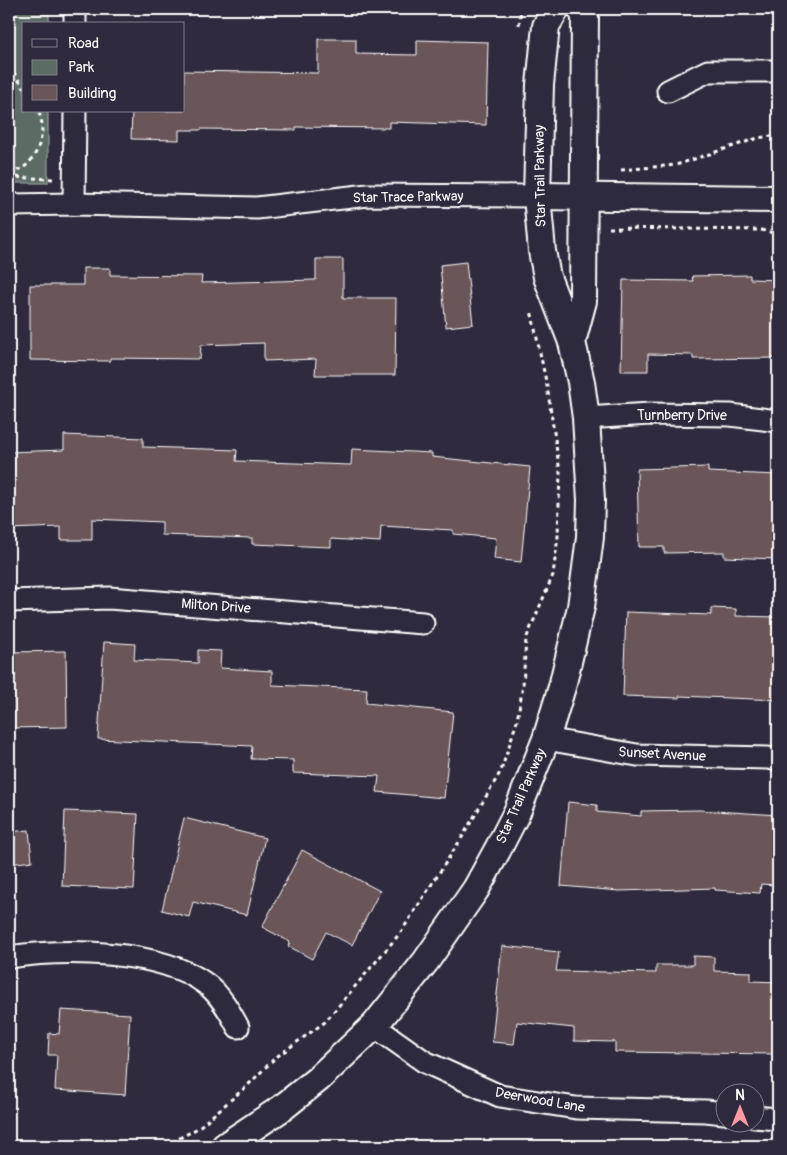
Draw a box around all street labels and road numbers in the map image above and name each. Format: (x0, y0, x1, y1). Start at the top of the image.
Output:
street label: Star Trail Parkway (531, 125, 549, 227)
street label: Star Trace Parkway (353, 188, 464, 206)
street label: Turnberry Drive (637, 407, 727, 424)
street label: Milton Drive (181, 595, 251, 617)
street label: Sunset Avenue (618, 743, 706, 765)
street label: Star Trail Parkway (492, 746, 550, 846)
street label: Deerwood Lane (494, 1084, 586, 1116)

